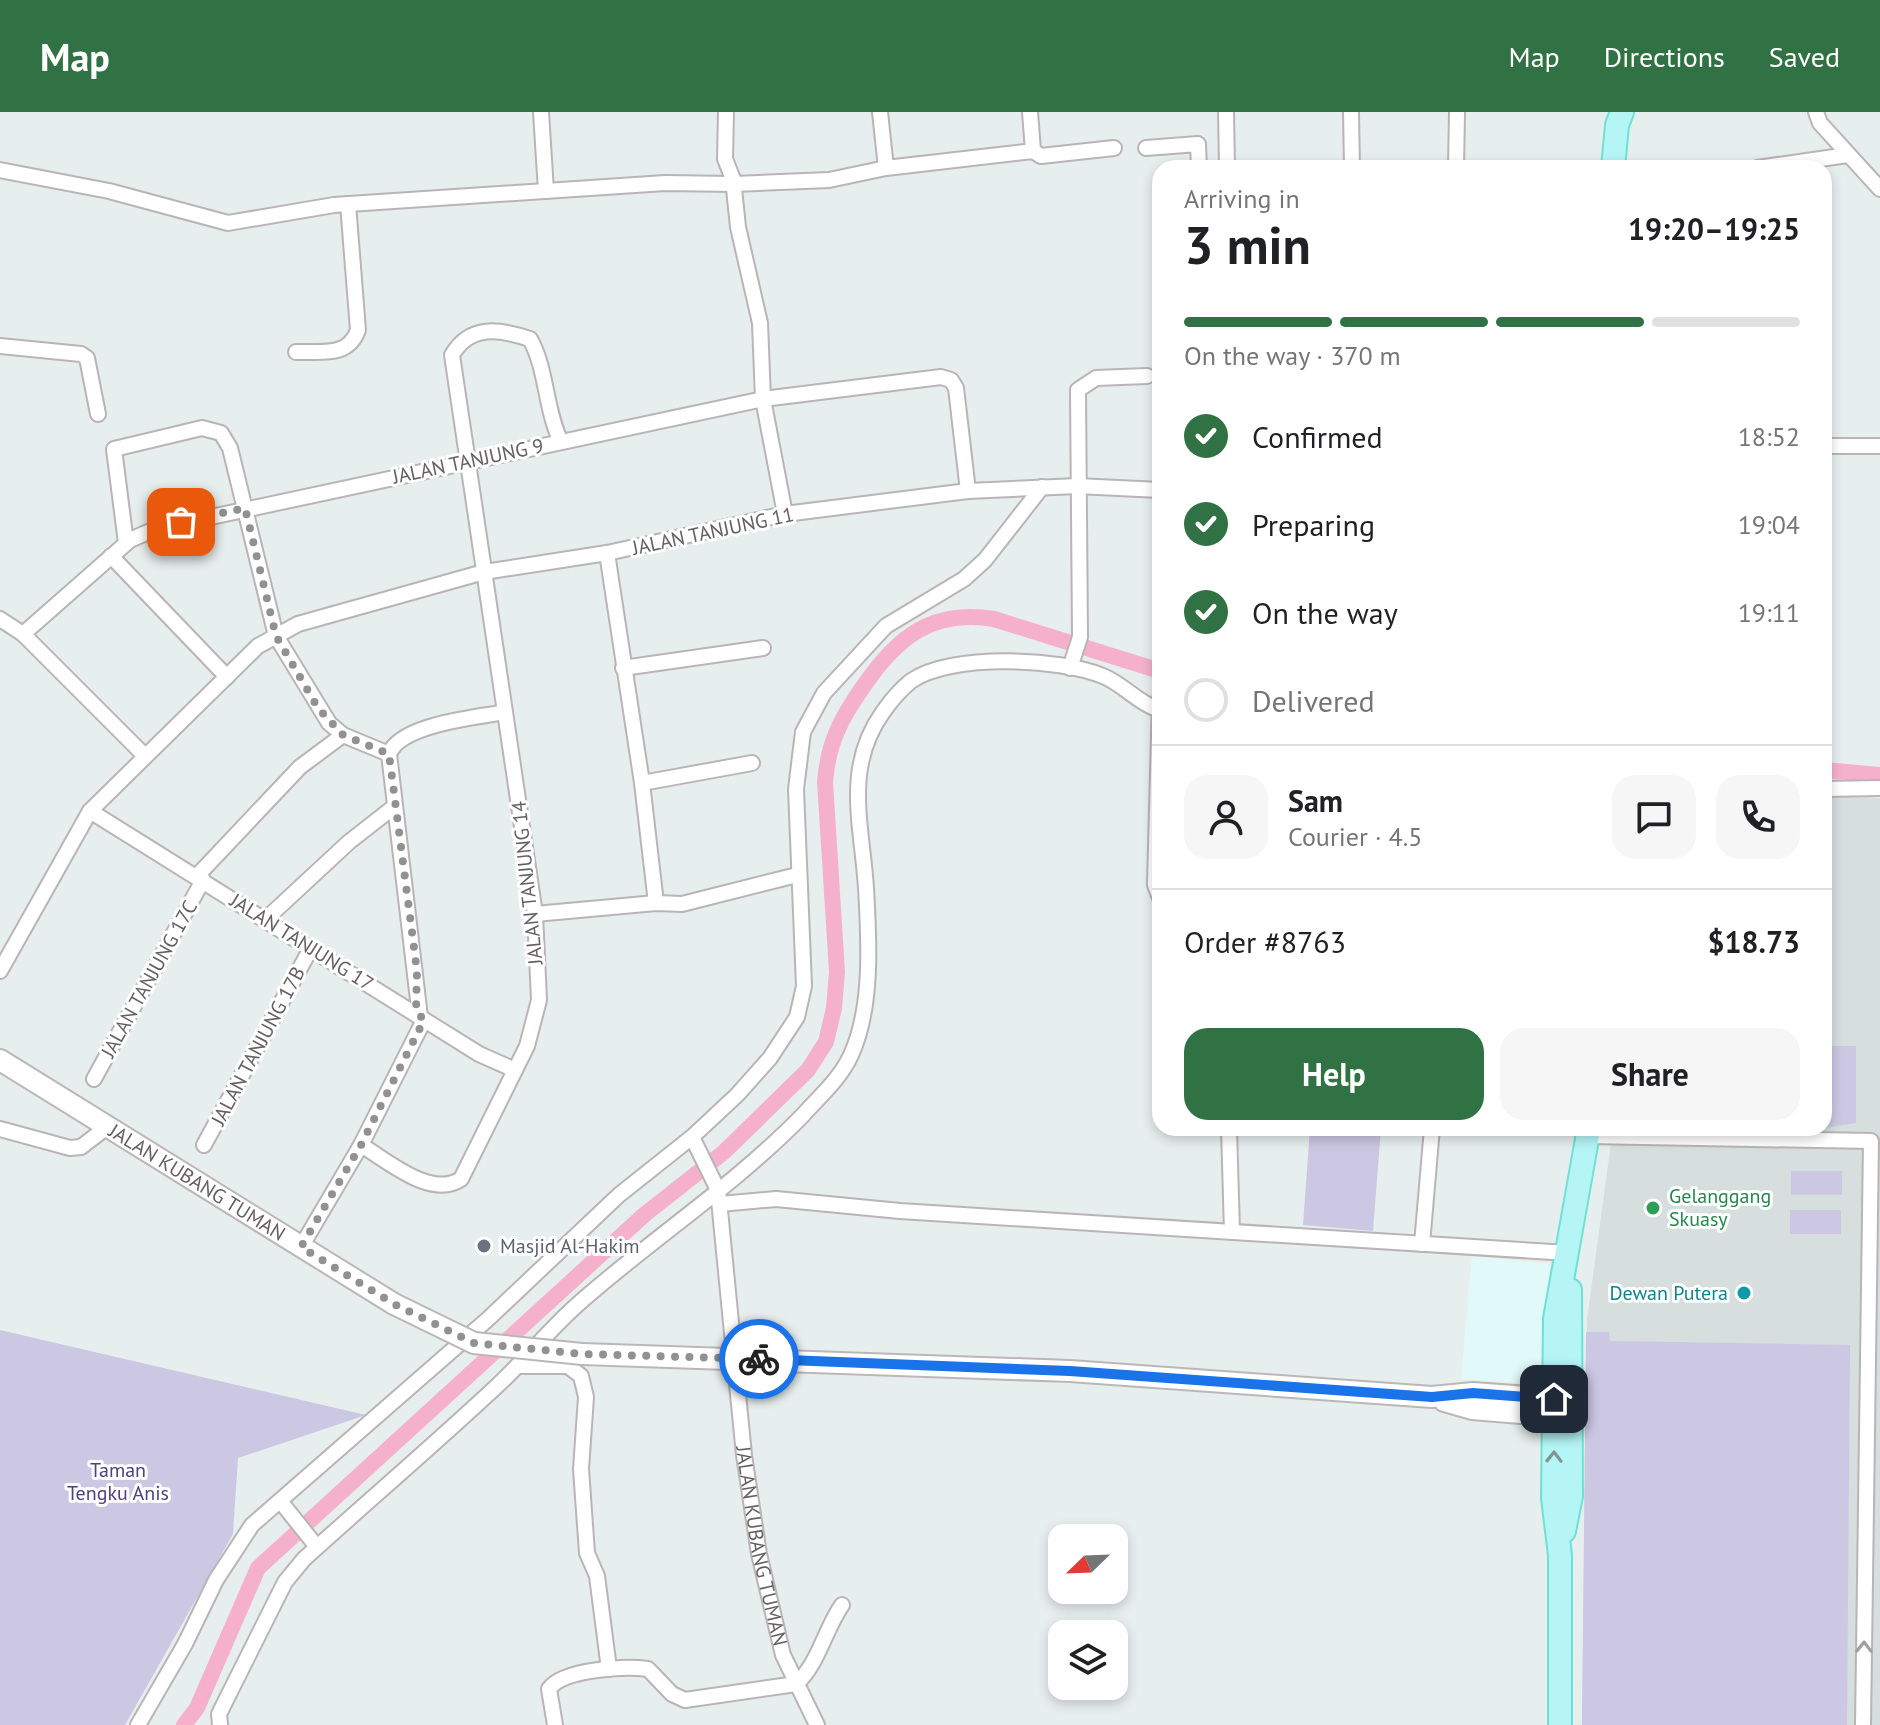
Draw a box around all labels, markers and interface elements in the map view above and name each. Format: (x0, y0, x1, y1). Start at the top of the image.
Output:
text: Map (40, 32, 110, 81)
text: Map (1509, 38, 1560, 75)
text: Directions (1604, 38, 1725, 75)
text: Saved (1769, 38, 1840, 75)
text: Arriving in (1184, 182, 1300, 215)
text: 19:20–19:25 (1628, 209, 1800, 248)
text: 3 min (1184, 211, 1311, 278)
text: On the way · 370 m (1184, 339, 1401, 372)
icon: check (1184, 414, 1228, 458)
text: Confirmed (1252, 417, 1383, 456)
text: 18:52 (1738, 420, 1800, 453)
street label: JALAN TANJUNG 9 (389, 432, 546, 490)
pin (147, 488, 215, 556)
icon: bag (159, 500, 203, 544)
street label: JALAN TANJUNG 11 (629, 501, 796, 561)
icon: check (1184, 502, 1228, 546)
text: Preparing (1252, 505, 1375, 544)
text: 19:04 (1738, 508, 1800, 541)
icon: check (1184, 590, 1228, 634)
text: On the way (1252, 593, 1398, 632)
text: 19:11 (1738, 596, 1800, 629)
text: Delivered (1252, 681, 1375, 720)
button: person (1184, 775, 1268, 859)
button: chat (1612, 775, 1696, 859)
button: phone (1716, 775, 1800, 859)
text: Sam (1288, 781, 1343, 820)
street label: JALAN TANJUNG 14 (505, 800, 549, 967)
text: Courier · 4.5 (1288, 820, 1422, 853)
street label: JALAN TANJUNG 17 (225, 887, 379, 997)
street label: JALAN TANJUNG 17C (95, 896, 203, 1063)
text: Order #8763 (1184, 922, 1346, 961)
text: $18.73 (1708, 922, 1800, 961)
street label: JALAN TANJUNG 17B (205, 962, 311, 1131)
button: Help (1184, 1028, 1484, 1120)
button: Share (1500, 1028, 1800, 1120)
street label: JALAN KUBANG TUMAN (103, 1117, 290, 1247)
place label: Gelanggang Skuasy (1669, 1183, 1771, 1232)
marker: Gelanggang Skuasy (1644, 1199, 1662, 1217)
place label: Masjid Al-Hakim (500, 1233, 640, 1259)
marker: Masjid Al-Hakim (475, 1237, 493, 1255)
place label: Dewan Putera (1609, 1280, 1728, 1306)
marker: Dewan Putera (1735, 1284, 1753, 1302)
courier (719, 1319, 799, 1399)
icon: bike (737, 1337, 781, 1381)
pin (1520, 1365, 1588, 1433)
icon: home (1532, 1377, 1576, 1421)
street label: JALAN KUBANG TUMAN (730, 1444, 793, 1648)
one-way arrow (1545, 1450, 1562, 1463)
park label: Taman Tengku Anis (67, 1457, 169, 1506)
north arrow (1048, 1524, 1128, 1604)
map controls (1048, 1524, 1128, 1700)
button: layers (1048, 1620, 1128, 1700)
one-way arrow (1855, 1640, 1873, 1653)

